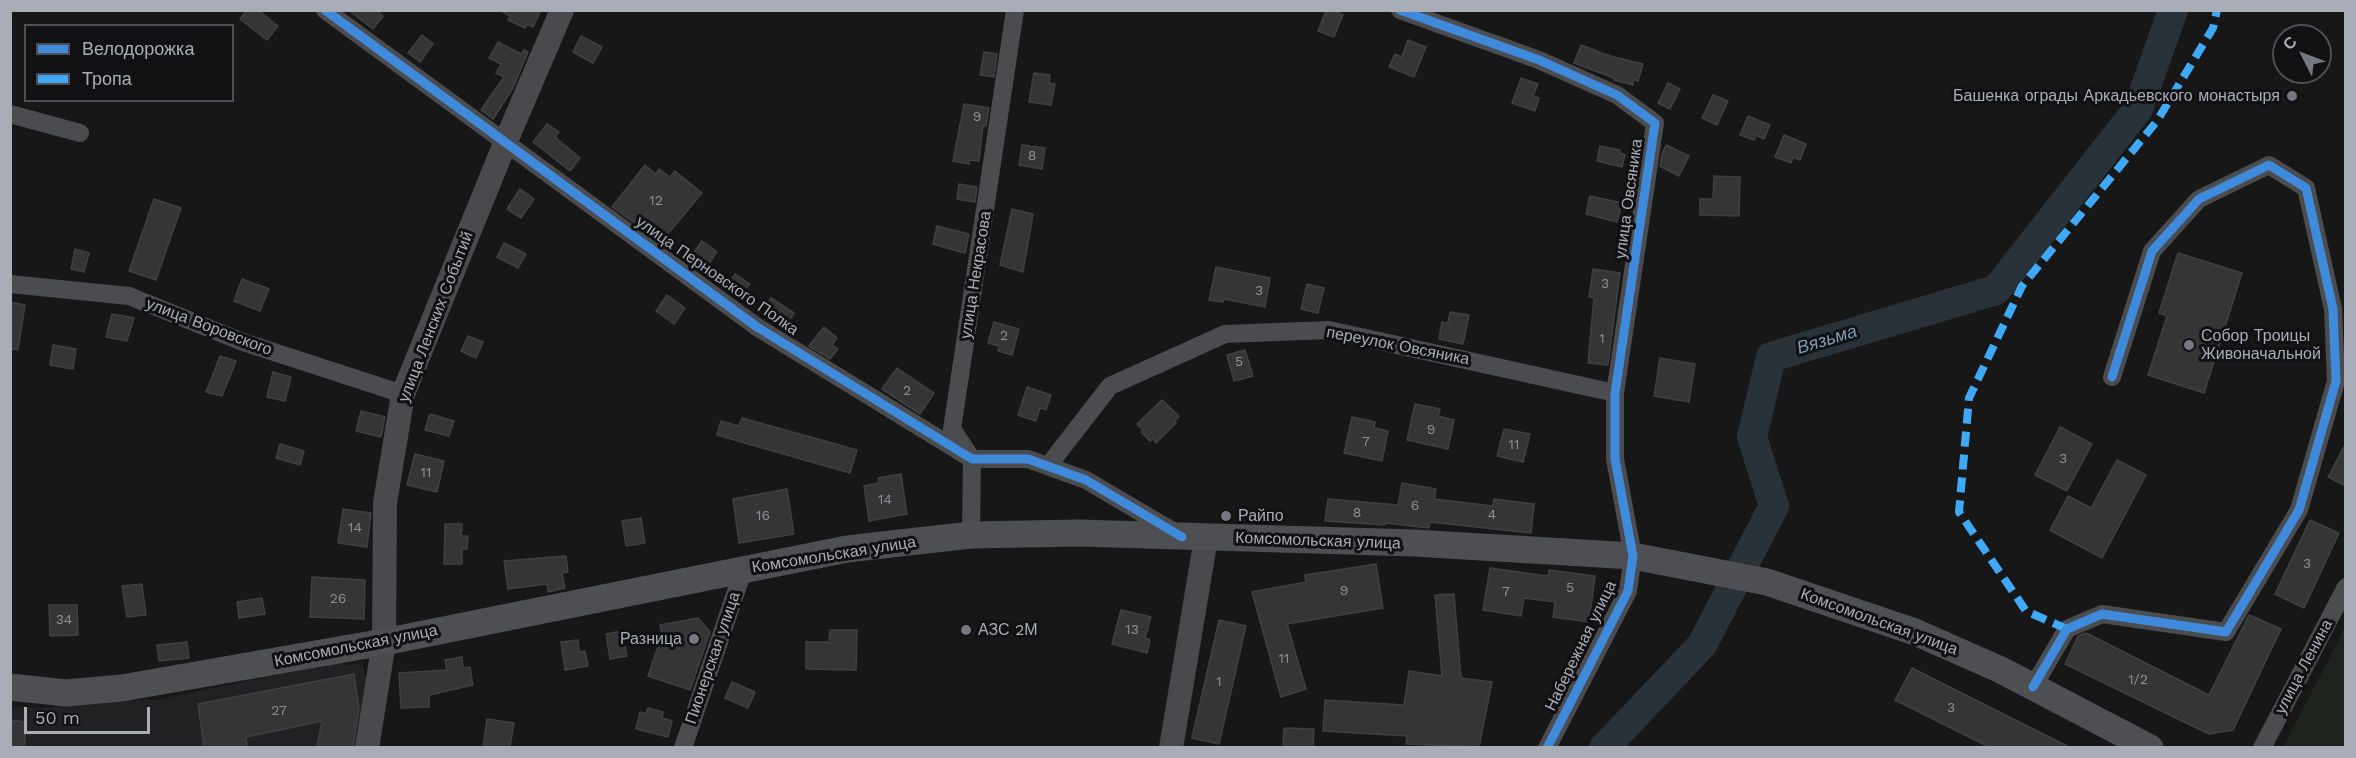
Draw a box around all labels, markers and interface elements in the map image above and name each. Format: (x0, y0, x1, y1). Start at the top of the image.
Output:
legend (24, 24, 234, 102)
north arrow (2272, 24, 2332, 84)
text: С (2279, 32, 2301, 54)
text: Велодорожка (82, 38, 194, 59)
text: Тропа (82, 68, 132, 89)
place label: Башенка ограды Аркадьевского монастыря (1953, 86, 2280, 106)
marker: Башенка ограды Аркадьевского монастыря (2285, 89, 2299, 103)
house number: 9 (973, 109, 981, 125)
street label: улица Овсяника (1611, 138, 1647, 260)
house number: 8 (1028, 148, 1036, 164)
house number: 12 (649, 193, 663, 209)
street label: улица Некрасова (956, 210, 996, 340)
street label: улица Перновского Полка (632, 212, 802, 340)
street label: улица Ленских Событий (395, 229, 477, 405)
house number: 3 (1601, 276, 1609, 292)
house number: 3 (1255, 283, 1263, 299)
street label: улица Воровского (143, 294, 275, 360)
water label: Вязьма (1794, 321, 1860, 359)
street label: переулок Овсяника (1325, 323, 1471, 369)
place label: Собор Троицы Живоначальной (2201, 326, 2321, 364)
house number: 2 (1000, 328, 1008, 344)
house number: 1 (1599, 331, 1605, 347)
marker: Собор Троицы Живоначальной (2182, 338, 2196, 352)
house number: 5 (1235, 354, 1243, 370)
house number: 2 (903, 383, 911, 399)
house number: 9 (1427, 422, 1435, 438)
house number: 7 (1362, 434, 1370, 450)
house number: 11 (1509, 437, 1519, 453)
house number: 3 (2059, 451, 2067, 467)
house number: 11 (421, 465, 431, 481)
house number: 14 (878, 492, 892, 508)
house number: 6 (1411, 498, 1419, 514)
house number: 8 (1353, 505, 1361, 521)
place label: Райпо (1238, 506, 1284, 526)
house number: 4 (1488, 507, 1496, 523)
house number: 16 (756, 508, 770, 524)
marker: Райпо (1219, 509, 1233, 523)
house number: 14 (348, 520, 362, 536)
street label: Комсомольская улица (1235, 529, 1401, 553)
street label: Комсомольская улица (751, 533, 917, 577)
house number: 3 (2303, 556, 2311, 572)
street label: Набережная улица (1541, 578, 1621, 714)
house number: 5 (1566, 580, 1574, 596)
house number: 9 (1340, 583, 1348, 599)
house number: 7 (1502, 584, 1510, 600)
street label: Комсомольская улица (1798, 585, 1960, 659)
street label: Пионерская улица (681, 589, 745, 727)
house number: 26 (330, 591, 346, 607)
house number: 34 (56, 612, 72, 628)
street label: улица Ленина (2271, 616, 2337, 718)
place label: АЗС 2М (978, 620, 1038, 640)
street label: Комсомольская улица (273, 621, 439, 671)
house number: 13 (1125, 622, 1139, 638)
marker: АЗС 2М (959, 623, 973, 637)
place label: Разница (620, 629, 682, 649)
marker: Разница (687, 632, 701, 646)
house number: 11 (1279, 651, 1289, 667)
house number: 1/2 (2128, 672, 2148, 688)
house number: 1 (1216, 674, 1222, 690)
scale bar (27, 695, 153, 733)
house number: 3 (1947, 700, 1955, 716)
house number: 27 (271, 703, 287, 719)
text: 50 m (35, 707, 80, 728)

